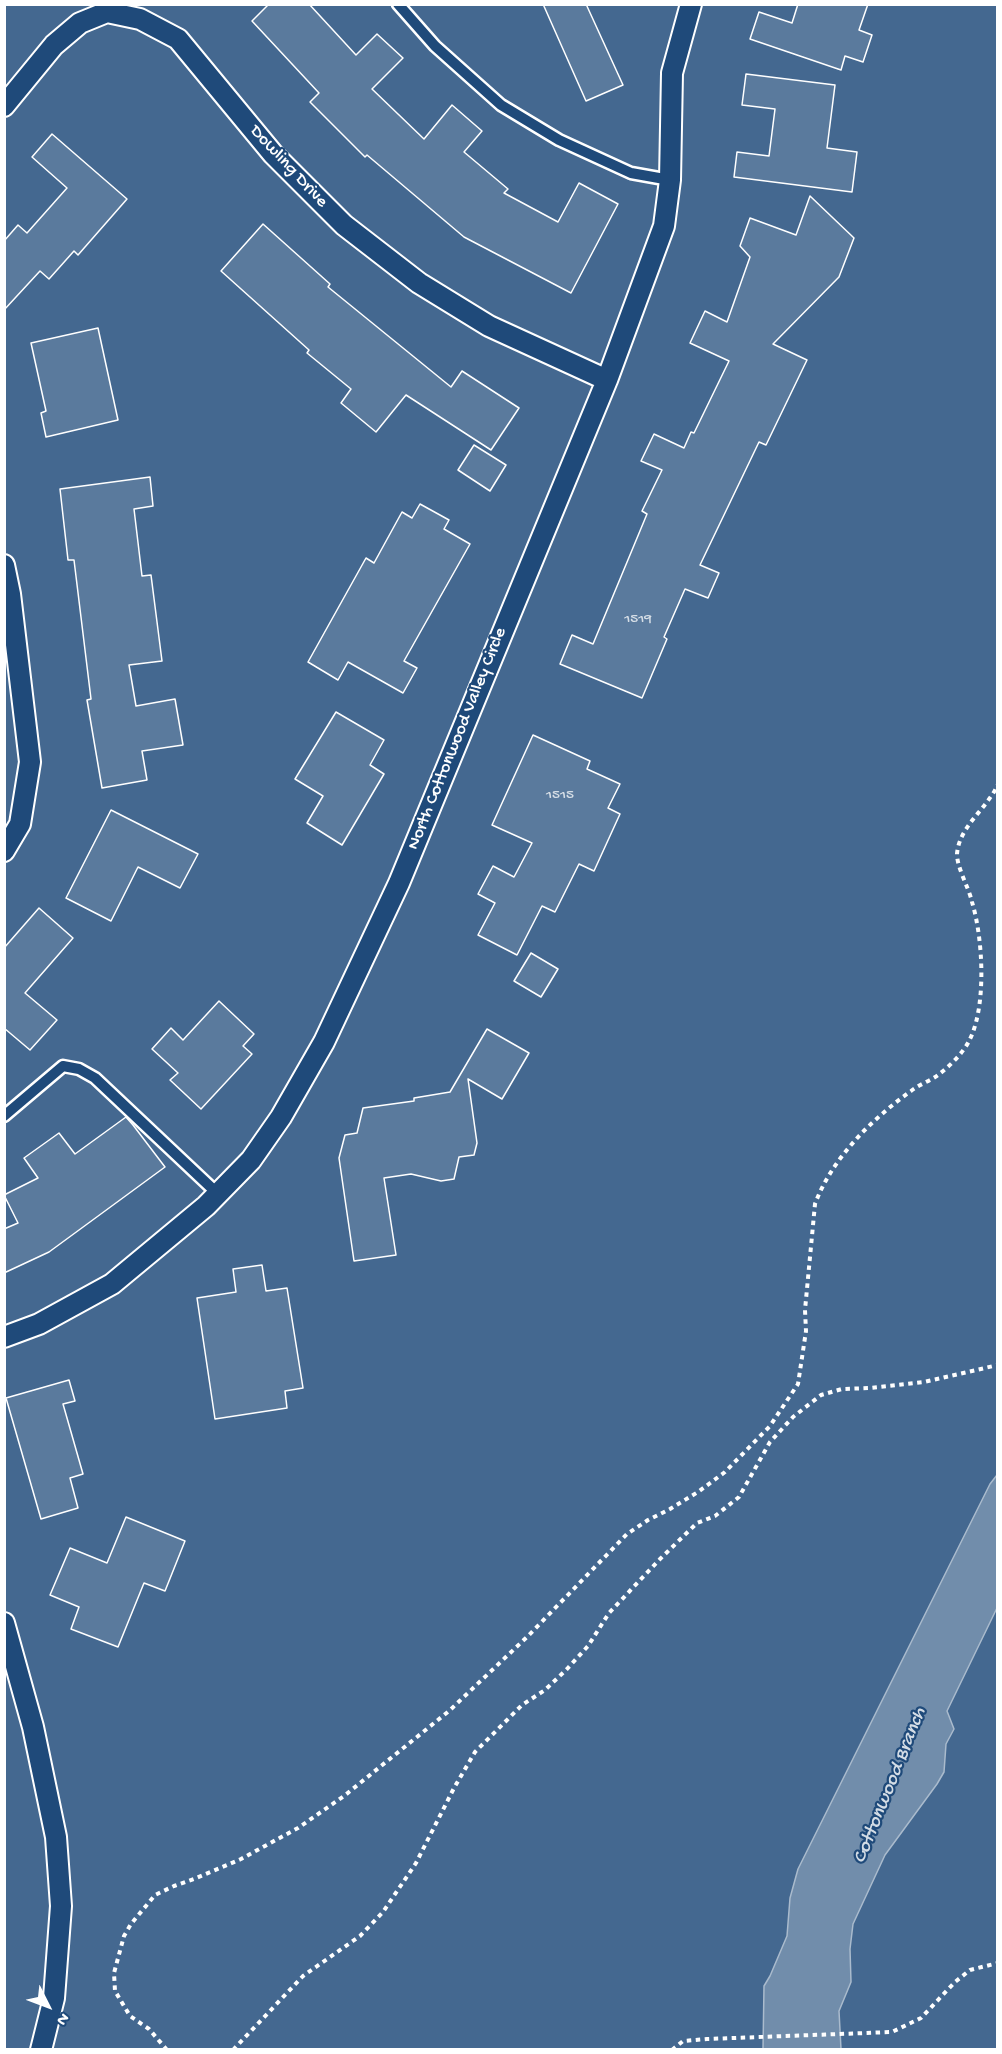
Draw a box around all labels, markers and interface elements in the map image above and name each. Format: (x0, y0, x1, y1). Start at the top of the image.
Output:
street label: Dowling Drive (244, 121, 332, 213)
house number: 1519 (624, 611, 652, 629)
street label: North Cottonwood Valley Circle (403, 625, 513, 853)
house number: 1515 (546, 787, 574, 805)
water label: Cottonwood Branch (849, 1705, 933, 1867)
north arrow (18, 1976, 78, 2036)
text: N (51, 2008, 72, 2029)

